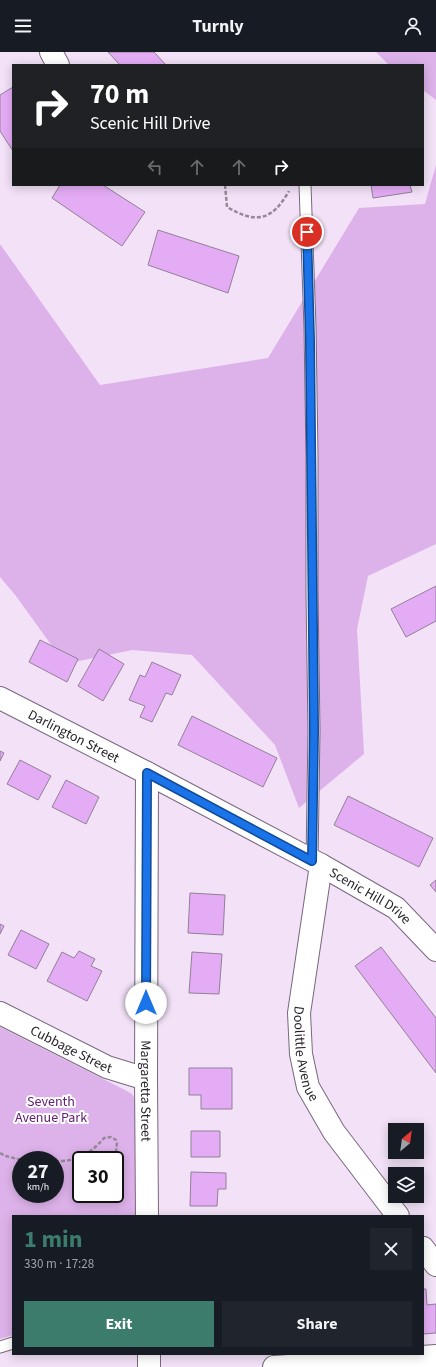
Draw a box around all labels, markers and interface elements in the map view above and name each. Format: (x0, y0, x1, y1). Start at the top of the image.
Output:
text: Turnly (192, 14, 244, 39)
icon: menu (12, 15, 34, 37)
icon: person (402, 15, 424, 37)
text: 70 m (90, 74, 149, 114)
icon: right (24, 80, 76, 132)
text: Scenic Hill Drive (90, 111, 210, 136)
icon: left (144, 156, 166, 178)
icon: ahead (186, 156, 208, 178)
icon: ahead (228, 156, 250, 178)
icon: right (270, 156, 292, 178)
pin (290, 215, 324, 249)
icon: arrive (296, 221, 318, 243)
street label: Darlington Street (24, 705, 123, 768)
street label: Scenic Hill Drive (325, 863, 415, 929)
position arrow (125, 982, 167, 1024)
street label: Doolittle Avenue (288, 1005, 323, 1105)
street label: Cubbage Street (26, 1021, 115, 1079)
street label: Margaretta Street (135, 1040, 155, 1142)
park label: Seventh Avenue Park (15, 1092, 87, 1128)
north arrow (388, 1123, 424, 1159)
map controls (388, 1123, 424, 1203)
speed limit sign: 30 (72, 1151, 124, 1203)
text: 27 (27, 1158, 49, 1186)
button: layers (388, 1167, 424, 1203)
text: km/h (27, 1180, 49, 1194)
text: 1 min (24, 1222, 82, 1257)
button: close (370, 1228, 412, 1270)
text: 330 m · 17:28 (24, 1255, 94, 1273)
button: Exit (24, 1301, 214, 1347)
button: Share (222, 1301, 412, 1347)

